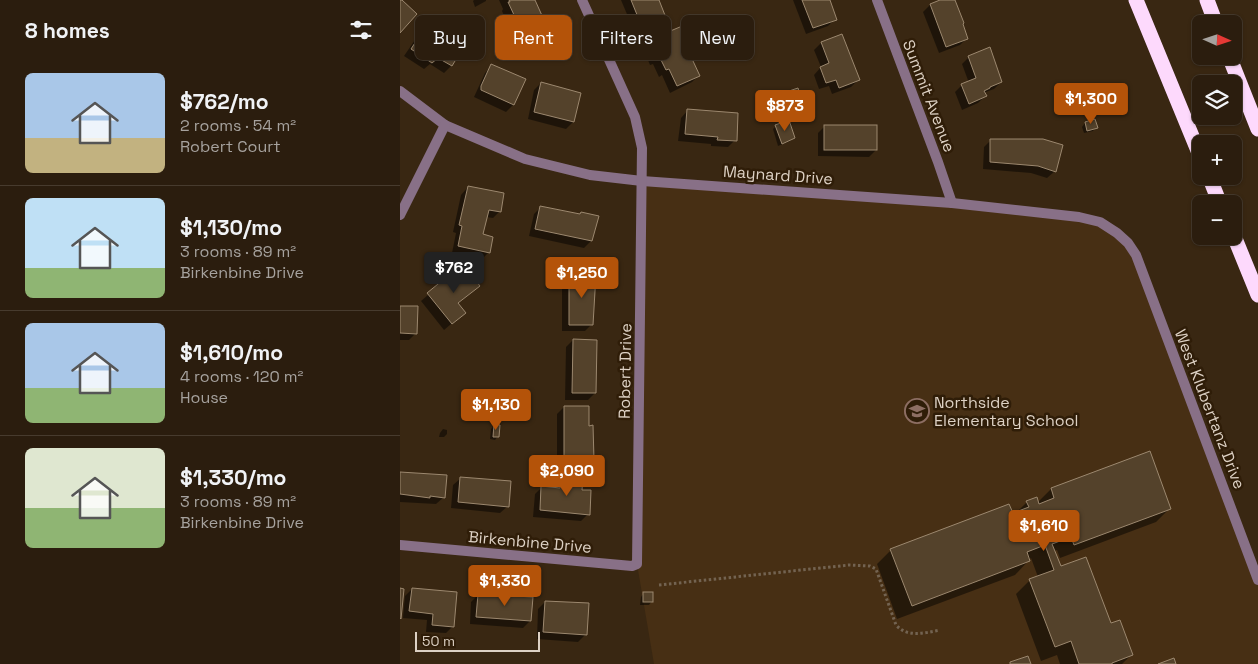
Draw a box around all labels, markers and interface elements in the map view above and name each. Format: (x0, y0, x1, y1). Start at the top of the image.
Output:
chip: Buy (415, 15, 485, 60)
chip: Rent (495, 15, 572, 60)
chip: Filters (582, 15, 671, 60)
chip: New (681, 15, 754, 60)
north arrow (1192, 15, 1242, 65)
map controls (1192, 15, 1242, 245)
icon: filters (347, 16, 375, 44)
text: 8 homes (25, 17, 110, 44)
street label: Summit Avenue (898, 37, 960, 155)
button: layers (1192, 75, 1242, 125)
pin: $1,300 (1050, 82, 1132, 125)
text: $762/mo (180, 88, 269, 115)
text: $1,300 (1065, 88, 1117, 109)
pin: $873 (755, 90, 815, 132)
icon: home (65, 93, 125, 153)
text: $873 (766, 95, 804, 116)
text: 2 rooms · 54 m² (180, 115, 296, 136)
button: + (1192, 135, 1242, 185)
text: Robert Court (180, 136, 281, 157)
street label: Maynard Drive (722, 161, 834, 189)
button: − (1192, 195, 1242, 245)
text: $1,130/mo (180, 214, 282, 241)
icon: home (65, 218, 125, 278)
text: 3 rooms · 89 m² (180, 241, 296, 262)
pin: $762 (424, 252, 484, 294)
pin: $1,250 (541, 256, 623, 299)
text: $762 (435, 257, 473, 278)
text: Birkenbine Drive (180, 262, 304, 283)
text: $1,250 (556, 262, 608, 283)
street label: Robert Drive (614, 323, 636, 419)
street label: West Klubertanz Drive (1170, 326, 1250, 492)
text: $1,610/mo (180, 339, 283, 366)
icon: home (65, 343, 125, 403)
text: 4 rooms · 120 m² (180, 366, 303, 387)
text: House (180, 387, 228, 408)
pin: $1,130 (455, 388, 537, 431)
place label: Northside Elementary School (934, 392, 1079, 431)
text: $1,130 (472, 394, 520, 415)
school or university icon: Northside Elementary School (904, 398, 930, 424)
pin: $2,090 (526, 454, 608, 497)
text: $2,090 (540, 460, 594, 481)
text: $1,330/mo (180, 464, 286, 491)
icon: home (65, 468, 125, 528)
text: 3 rooms · 89 m² (180, 491, 296, 512)
pin: $1,610 (1003, 510, 1085, 552)
text: Birkenbine Drive (180, 512, 304, 533)
text: $1,610 (1020, 515, 1068, 536)
street label: Birkenbine Drive (467, 526, 593, 558)
pin: $1,330 (464, 564, 546, 607)
text: $1,330 (479, 570, 531, 591)
scale bar (415, 629, 540, 652)
text: 50 m (422, 632, 455, 650)

